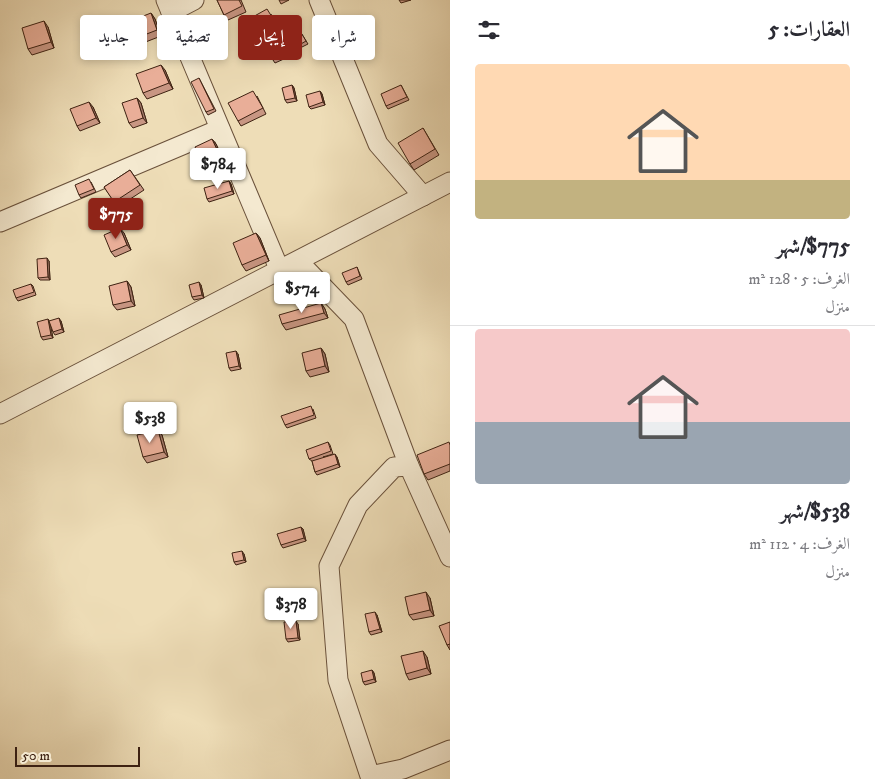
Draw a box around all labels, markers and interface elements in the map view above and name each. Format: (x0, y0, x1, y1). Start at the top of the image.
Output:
chip: جديد (80, 15, 147, 60)
chip: تصفية (157, 15, 228, 60)
chip: إيجار (238, 15, 302, 60)
chip: شراء (312, 15, 375, 60)
icon: filters (475, 16, 503, 44)
text: العقارات: 5 (769, 17, 850, 43)
icon: home (618, 96, 708, 186)
pin: $784 (188, 148, 248, 190)
text: $784 (201, 154, 235, 174)
pin: $775 (86, 198, 146, 240)
text: $775 (99, 204, 133, 224)
text: $775/شهر (776, 234, 850, 260)
text: الغرف: 5 · 128 m² (748, 269, 850, 289)
pin: $574 (272, 272, 332, 314)
text: $574 (285, 278, 319, 298)
text: منزل (825, 297, 850, 317)
icon: home (618, 362, 708, 452)
pin: $538 (120, 402, 180, 444)
text: $538 (135, 408, 165, 428)
text: $538/شهر (780, 499, 850, 525)
text: الغرف: 4 · 112 m² (749, 534, 850, 554)
text: منزل (825, 562, 850, 582)
pin: $378 (261, 588, 321, 630)
text: $378 (275, 594, 307, 614)
scale bar (15, 744, 140, 767)
text: 50 m (22, 747, 50, 765)

